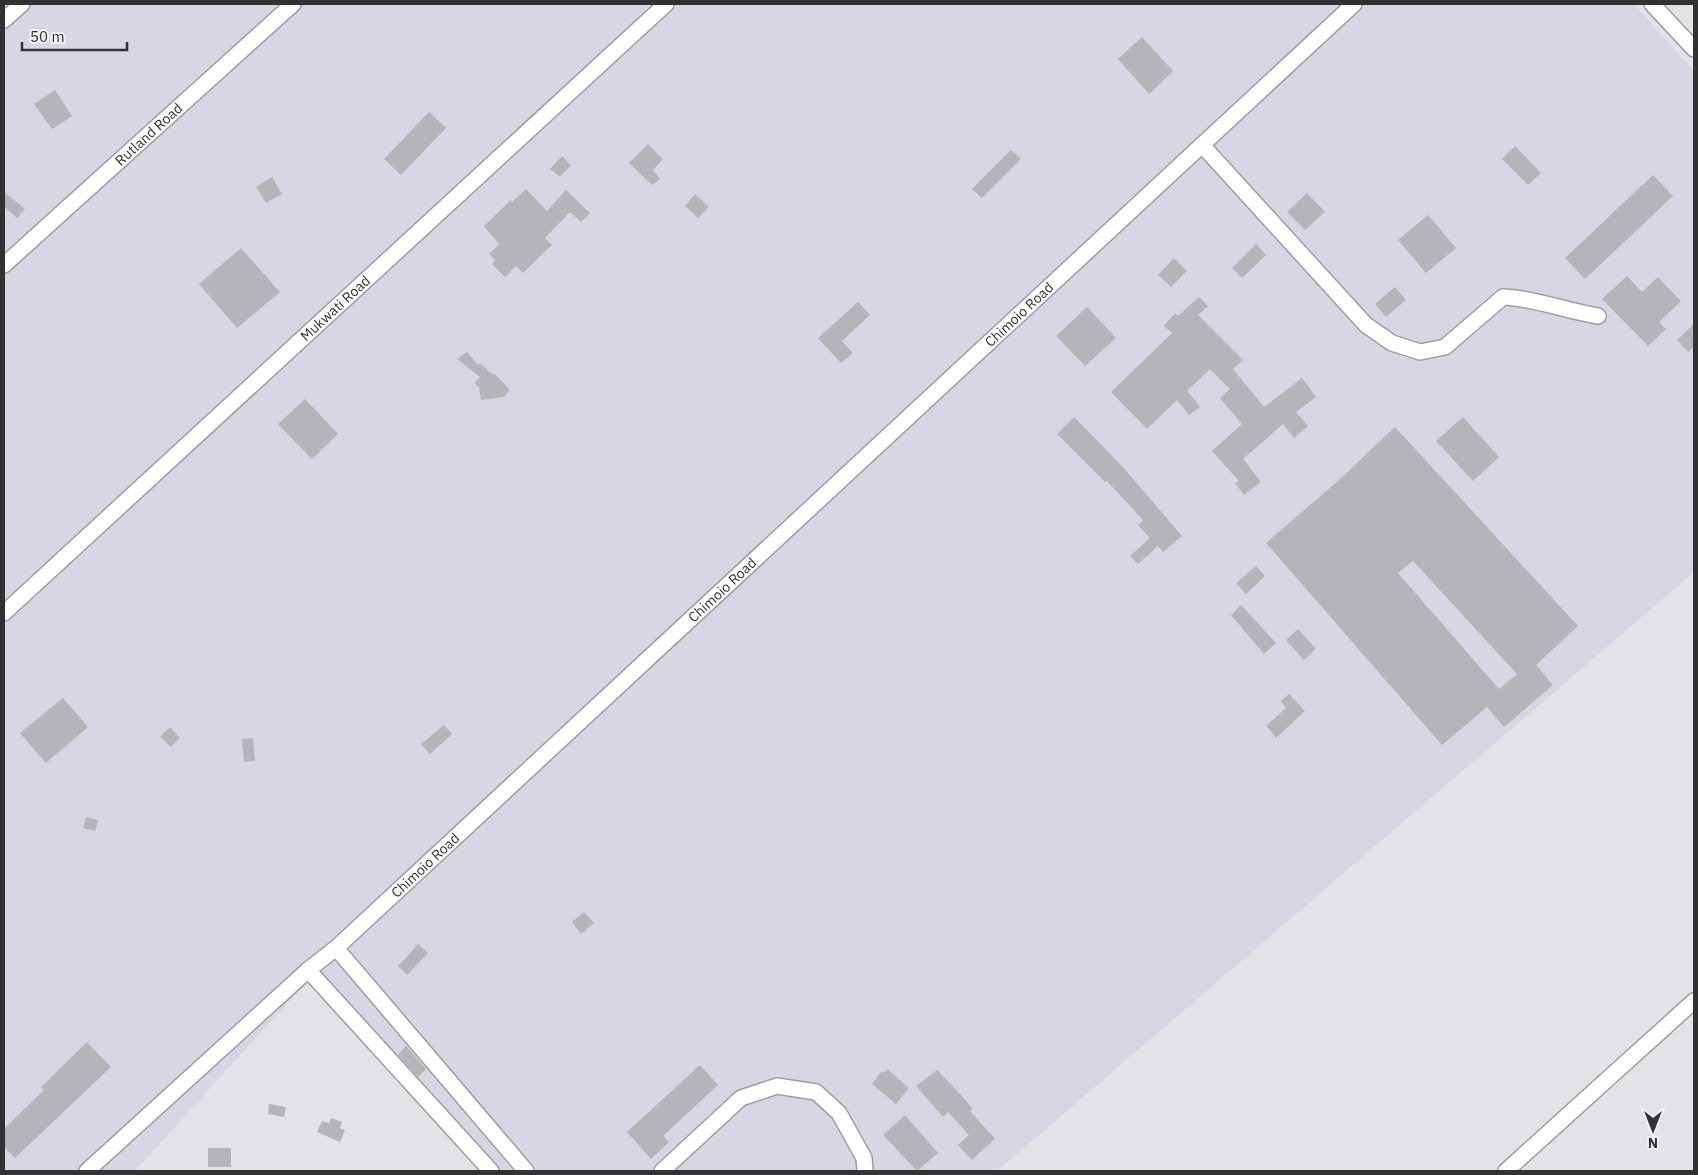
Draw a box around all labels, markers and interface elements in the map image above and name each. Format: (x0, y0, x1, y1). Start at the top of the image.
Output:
scale bar (22, 20, 128, 52)
text: 50 m (30, 27, 65, 46)
street label: Rutland Road (111, 99, 186, 169)
street label: Mukwati Road (296, 272, 374, 345)
street label: Chimoio Road (981, 278, 1057, 351)
street label: Chimoio Road (684, 554, 760, 626)
street label: Chimoio Road (387, 829, 463, 901)
north arrow (1628, 1105, 1678, 1155)
text: N (1648, 1134, 1658, 1152)

